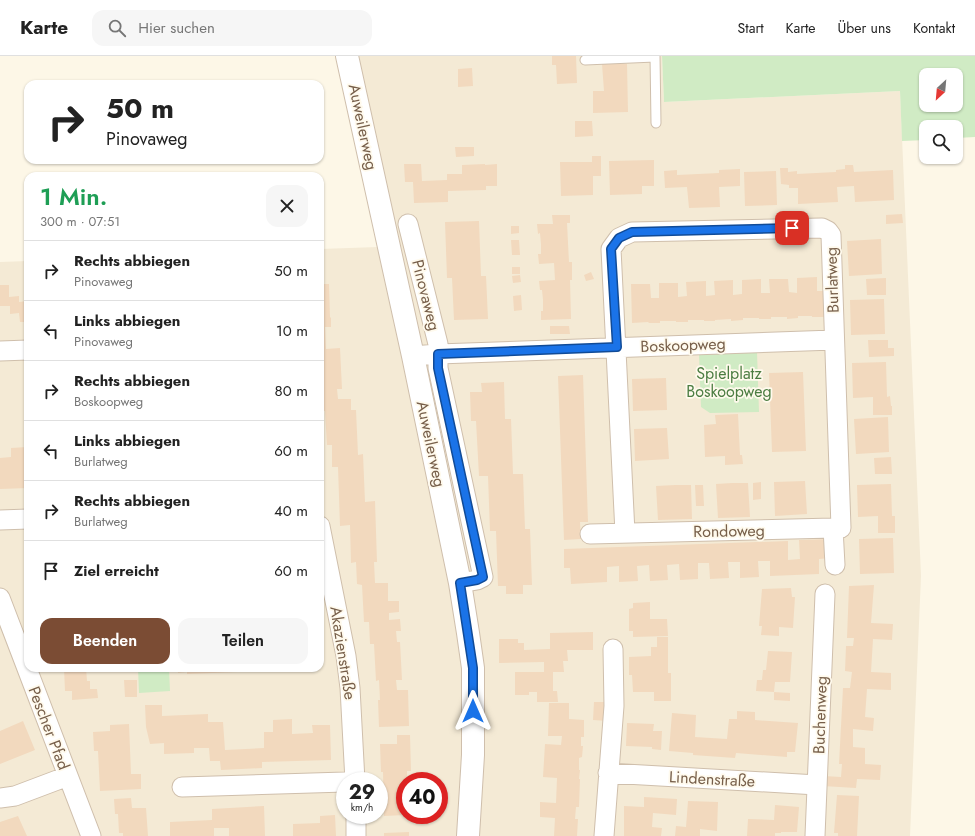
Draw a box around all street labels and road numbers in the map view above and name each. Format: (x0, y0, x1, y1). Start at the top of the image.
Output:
street label: Auweilerweg (343, 82, 383, 172)
street label: Burlatweg (819, 247, 845, 313)
street label: Pinovaweg (406, 257, 446, 333)
street label: Boskoopweg (640, 332, 726, 358)
street label: Auweilerweg (411, 399, 451, 489)
street label: Rondoweg (693, 519, 765, 543)
street label: Akazienstraße (324, 605, 362, 701)
street label: Buchenweg (807, 676, 833, 754)
street label: Pescher Pfad (23, 683, 75, 773)
street label: Lindenstraße (668, 765, 756, 793)

